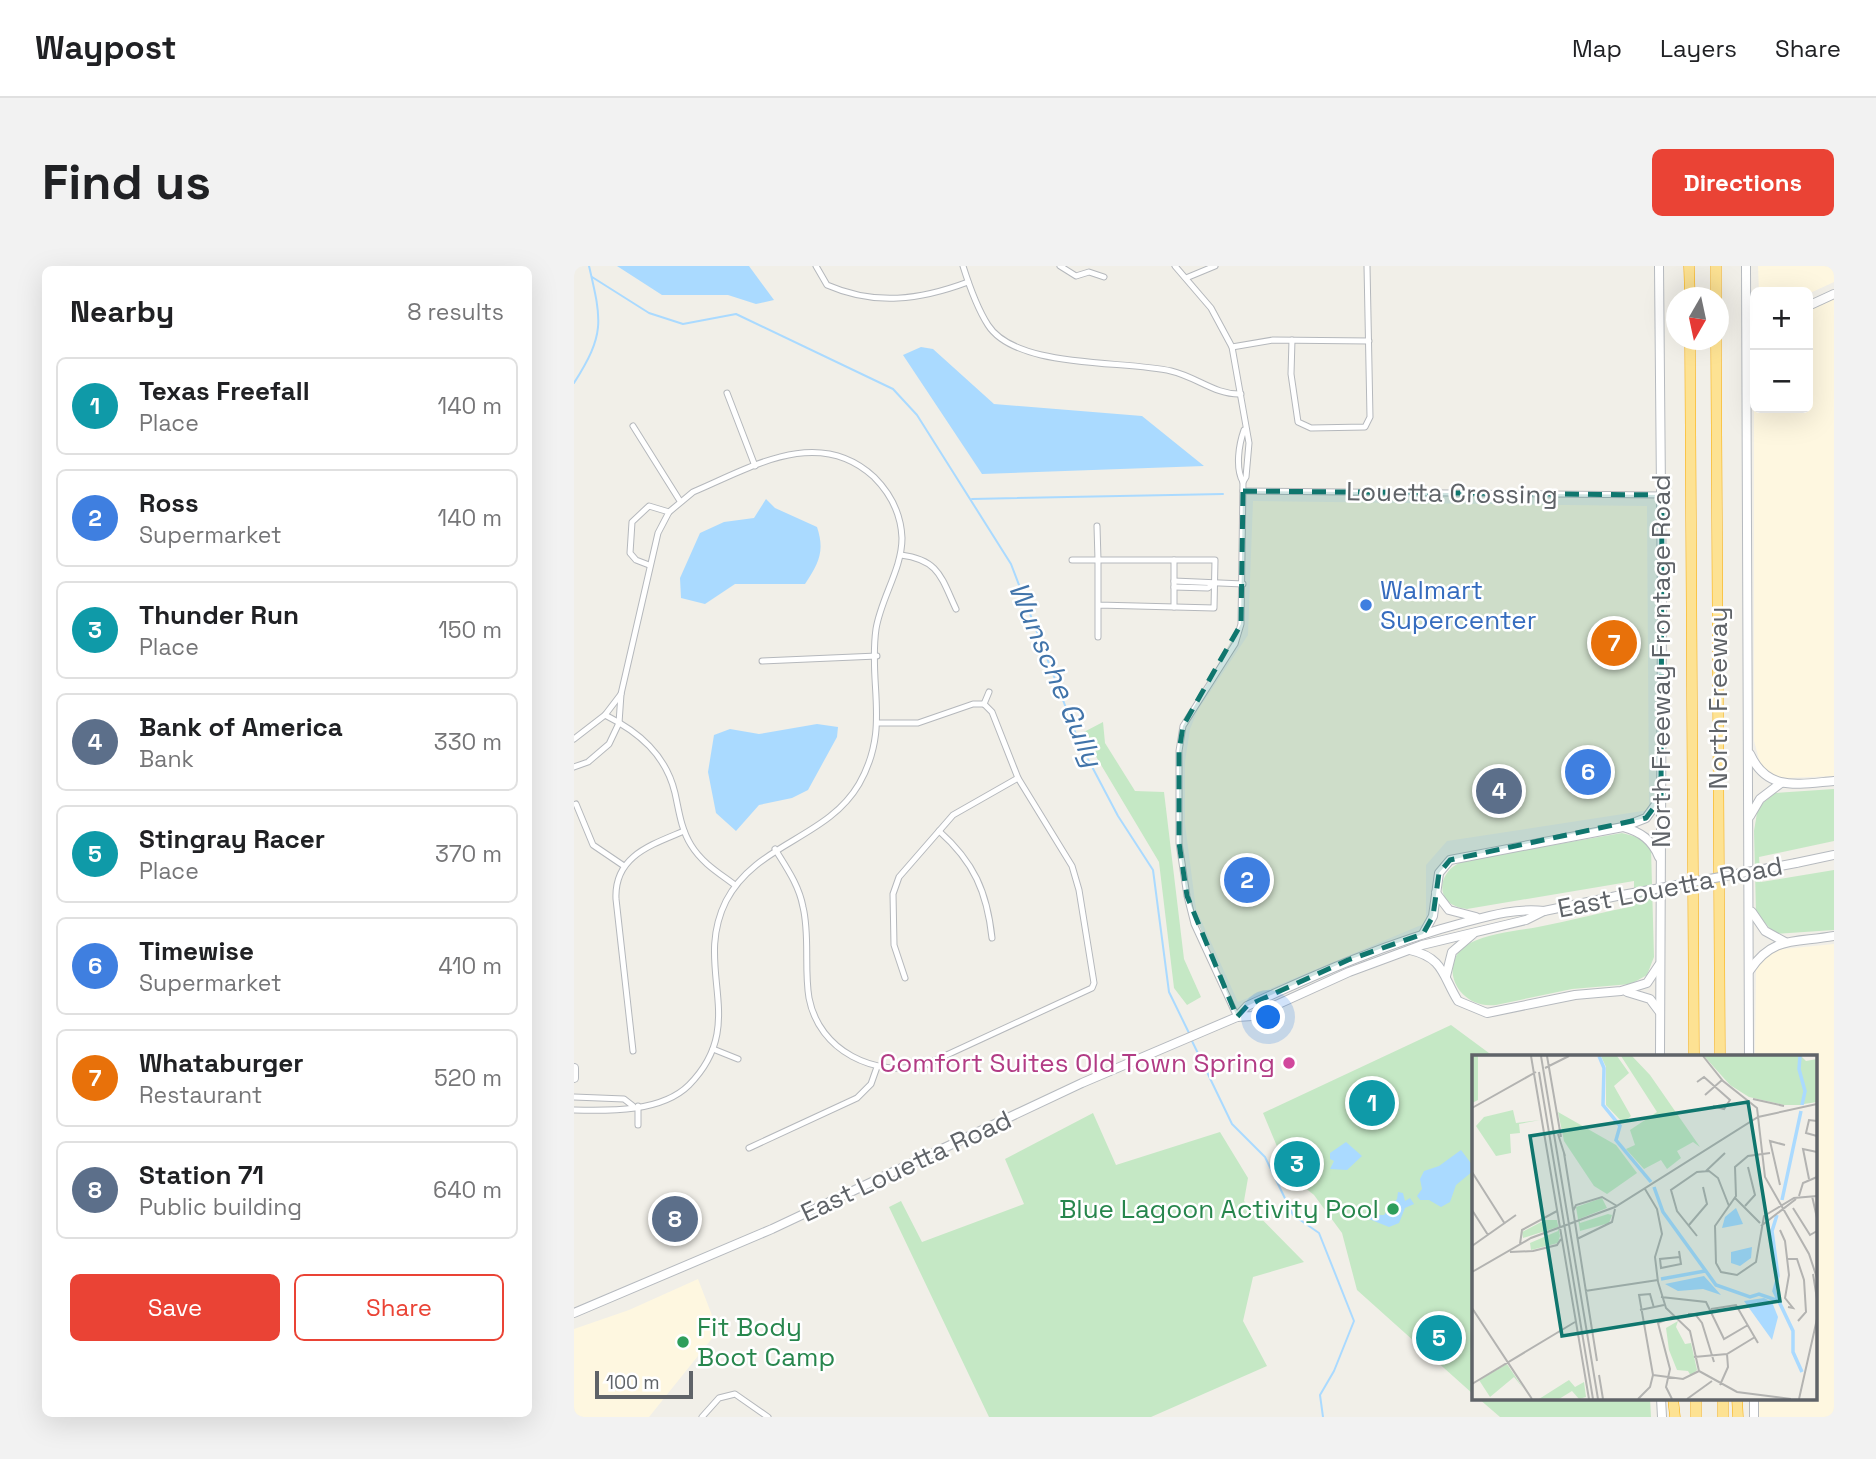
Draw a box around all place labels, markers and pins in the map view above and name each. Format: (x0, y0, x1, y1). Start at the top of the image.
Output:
place label: Walmart Supercenter (1380, 573, 1537, 637)
marker: Walmart Supercenter (1358, 597, 1374, 613)
pin: 7 (1591, 617, 1637, 669)
pin: 6 (1565, 746, 1611, 798)
pin: 4 (1476, 765, 1522, 817)
pin: 2 (1224, 854, 1270, 906)
place label: Comfort Suites Old Town Spring (879, 1046, 1275, 1080)
marker: Comfort Suites Old Town Spring (1281, 1055, 1297, 1071)
pin: 1 (1349, 1077, 1395, 1129)
pin: 3 (1274, 1138, 1320, 1190)
place label: Blue Lagoon Activity Pool (1059, 1192, 1379, 1226)
pin: 8 (652, 1193, 698, 1245)
marker: Blue Lagoon Activity Pool (1385, 1201, 1401, 1217)
place label: Fit Body Boot Camp (697, 1310, 835, 1374)
pin: 5 (1416, 1312, 1462, 1364)
marker: Fit Body Boot Camp (675, 1334, 691, 1350)

